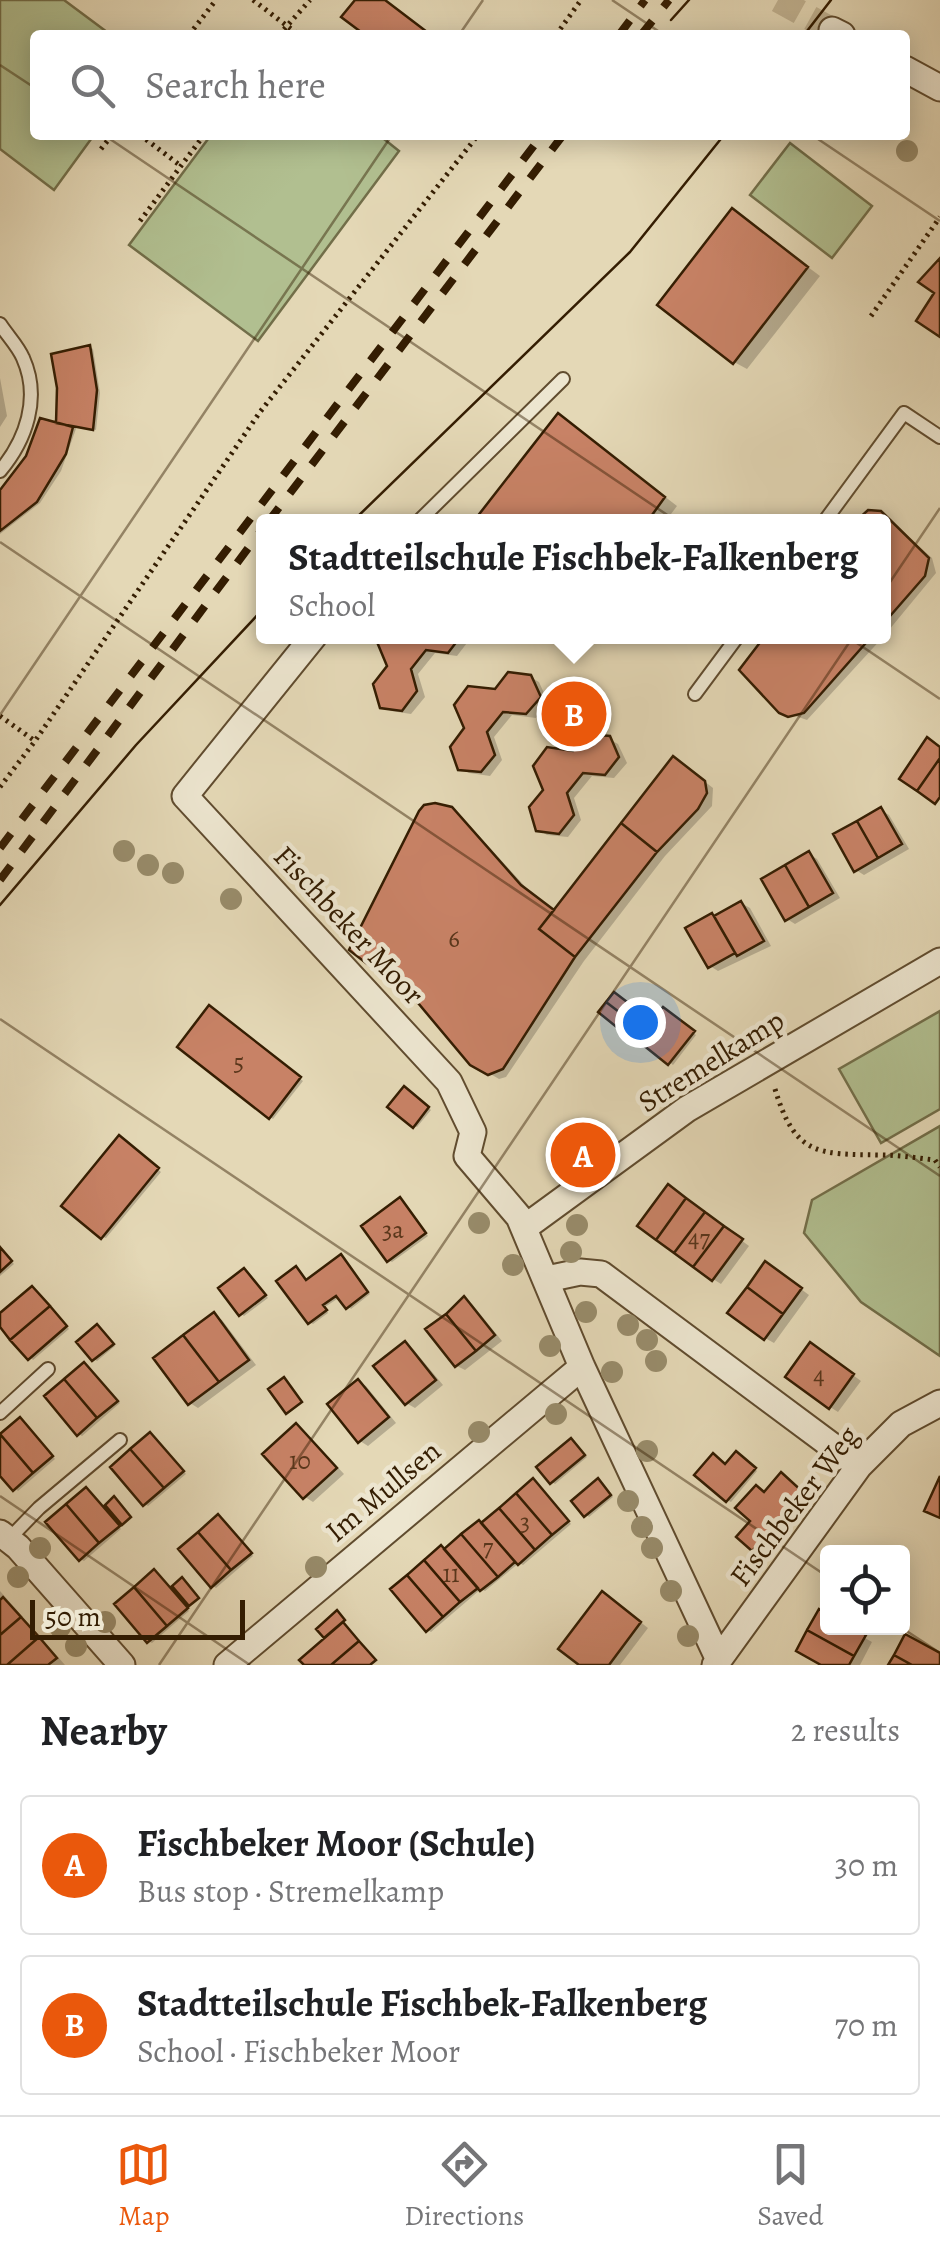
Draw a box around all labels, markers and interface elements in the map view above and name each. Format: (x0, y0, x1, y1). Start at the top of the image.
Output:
search box (30, 30, 910, 140)
icon: search (65, 58, 120, 113)
text: Search here (145, 59, 326, 111)
popup (256, 514, 891, 644)
text: Stadtteilschule Fischbek-Falkenberg (288, 531, 859, 583)
text: School (288, 583, 375, 627)
pin: B (542, 676, 606, 752)
street label: Fischbeker Moor (265, 837, 433, 1013)
house number: 6 (448, 922, 460, 956)
your location (615, 997, 666, 1048)
street label: Stremelkamp (630, 1000, 792, 1122)
house number: 5 (234, 1045, 244, 1079)
pin: A (550, 1118, 616, 1192)
house number: 3a (382, 1213, 404, 1247)
house number: 47 (688, 1222, 710, 1256)
house number: 4 (813, 1359, 825, 1393)
street label: Fischbeker Weg (720, 1417, 868, 1595)
street label: Im Mullsen (317, 1431, 449, 1551)
house number: 10 (289, 1444, 311, 1478)
house number: 3 (520, 1505, 530, 1539)
house number: 7 (483, 1531, 494, 1565)
map controls (820, 1545, 910, 1635)
button: locate (820, 1545, 910, 1635)
house number: 11 (442, 1557, 460, 1591)
scale bar (30, 1595, 245, 1640)
text: 50 m (45, 1598, 101, 1636)
text: Nearby (40, 1702, 167, 1759)
text: 2 results (791, 1708, 900, 1752)
text: Fischbeker Moor (Schule) (137, 1817, 535, 1869)
text: A (64, 1843, 85, 1887)
text: 30 m (835, 1843, 898, 1887)
text: Bus stop · Stremelkamp (137, 1869, 444, 1913)
text: Stadtteilschule Fischbek-Falkenberg (137, 1977, 707, 2029)
text: B (64, 2003, 85, 2047)
text: 70 m (835, 2003, 898, 2047)
text: School · Fischbeker Moor (137, 2029, 460, 2073)
tab: Map (116, 2137, 171, 2235)
tab: Directions (404, 2137, 524, 2235)
tab: Saved (757, 2137, 824, 2235)

